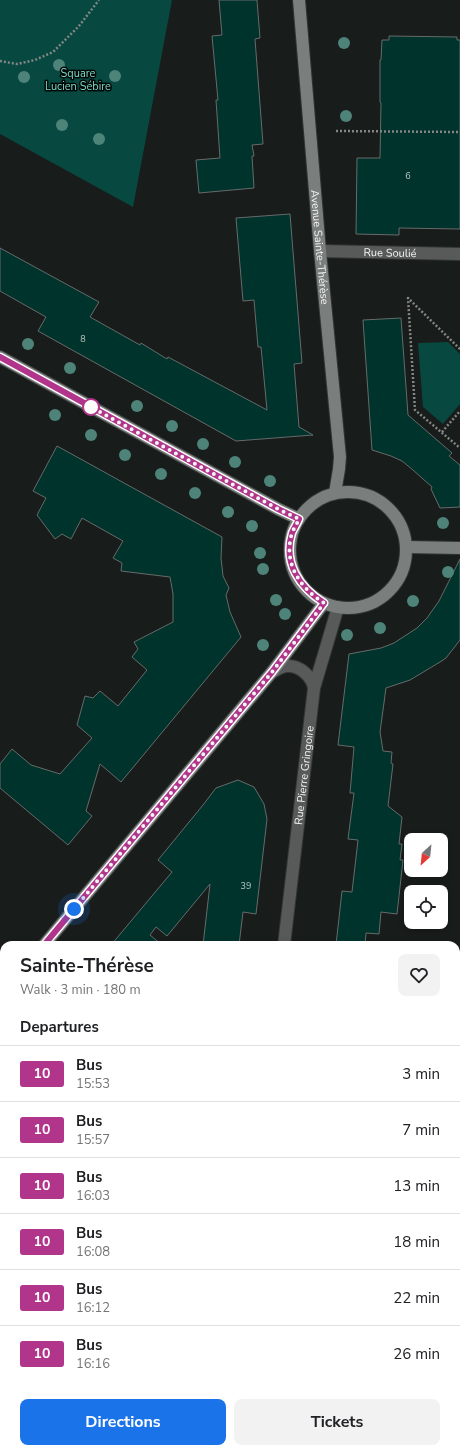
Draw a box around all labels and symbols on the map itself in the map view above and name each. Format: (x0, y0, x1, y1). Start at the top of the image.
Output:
park label: Square Lucien Sébire (45, 66, 111, 94)
house number: 6 (405, 170, 411, 182)
street label: Avenue Sainte-Thérèse (307, 189, 332, 305)
street label: Rue Soulié (363, 245, 417, 261)
house number: 8 (80, 333, 86, 345)
unlabelled marker (82, 398, 100, 416)
street label: Rue Pierre Gringoire (291, 725, 318, 826)
north arrow (404, 833, 448, 877)
house number: 39 (241, 880, 251, 892)
your location (64, 899, 84, 919)

